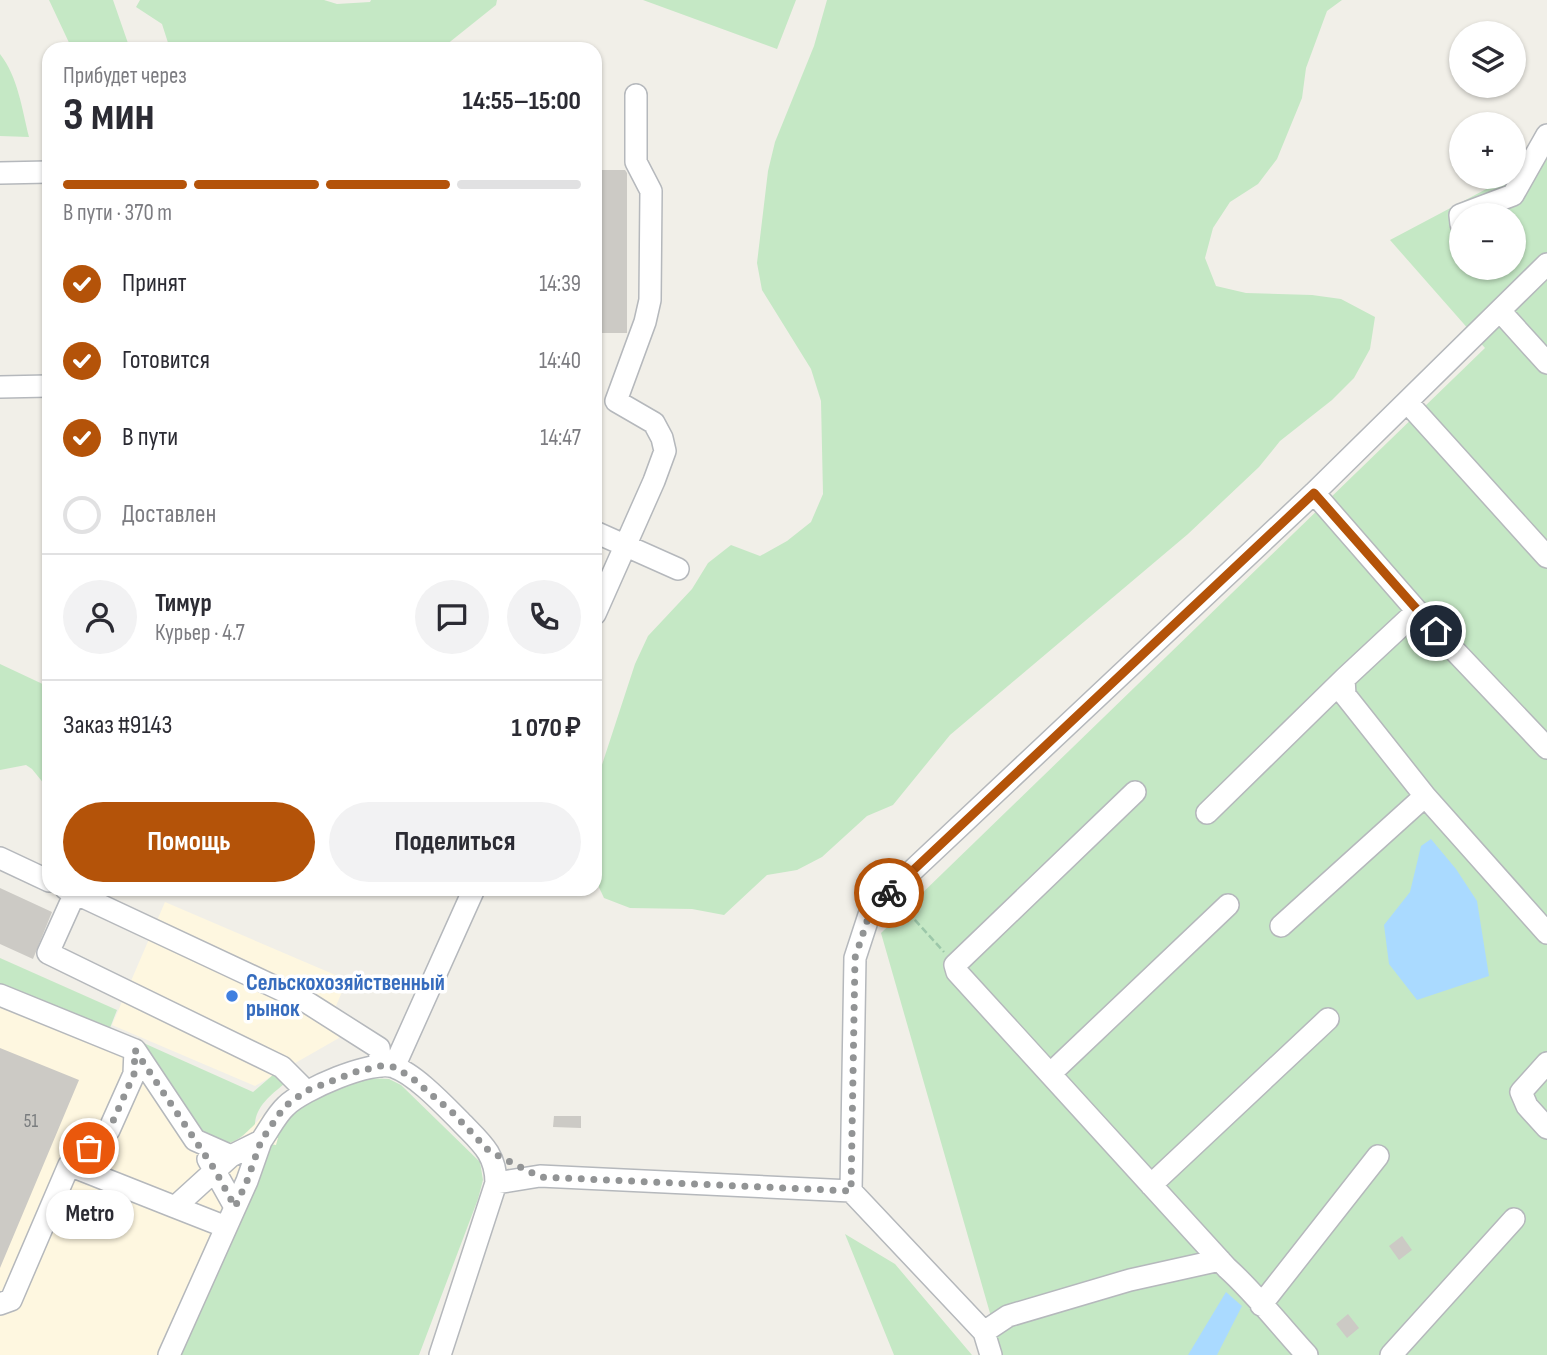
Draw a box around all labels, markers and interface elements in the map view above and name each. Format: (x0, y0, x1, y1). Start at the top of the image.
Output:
map controls (1449, 21, 1526, 280)
button: layers (1449, 21, 1526, 98)
text: Прибудет через (63, 62, 187, 90)
text: 14:55–15:00 (463, 86, 581, 117)
text: 3 мин (63, 88, 155, 143)
button: + (1449, 112, 1526, 189)
text: В пути · 370 m (63, 199, 172, 227)
button: − (1449, 203, 1526, 280)
icon: check (63, 265, 101, 303)
text: Принят (122, 268, 187, 299)
text: 14:39 (539, 270, 581, 298)
icon: check (63, 342, 101, 380)
text: Готовится (122, 345, 210, 376)
text: 14:40 (539, 347, 581, 375)
icon: check (63, 419, 101, 457)
text: В пути (122, 422, 178, 453)
text: 14:47 (540, 424, 581, 452)
text: Доставлен (122, 499, 216, 530)
button: person (63, 580, 137, 654)
button: chat (415, 580, 489, 654)
button: phone (507, 580, 581, 654)
text: Тимур (155, 588, 212, 619)
pin (1406, 601, 1466, 661)
icon: home (1417, 612, 1455, 650)
text: Курьер · 4.7 (155, 619, 245, 647)
text: Заказ #9143 (63, 710, 172, 741)
text: 1 070 ₽ (512, 713, 581, 744)
button: Помощь (63, 802, 315, 882)
button: Поделиться (329, 802, 581, 882)
courier (854, 858, 924, 928)
icon: bike (870, 874, 908, 912)
place label: Сельскохозяйственный рынок (246, 969, 445, 1023)
marker: Сельскохозяйственный рынок (224, 988, 240, 1004)
house number: 51 (24, 1110, 38, 1133)
pin (59, 1118, 119, 1178)
icon: bag (70, 1129, 108, 1167)
callout: Metro (45, 1190, 133, 1239)
text: Metro (66, 1200, 114, 1228)

